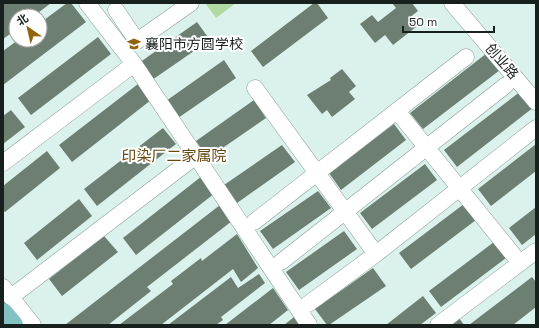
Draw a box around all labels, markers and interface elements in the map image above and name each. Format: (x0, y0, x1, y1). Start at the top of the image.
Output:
north arrow (8, 8, 48, 48)
scale bar (403, 8, 494, 34)
text: 北 (14, 11, 31, 29)
text: 50 m (409, 14, 437, 30)
place label: 襄阳市方圆学校 (145, 35, 243, 53)
school or university icon: 襄阳市方圆学校 (126, 36, 142, 52)
street label: 创业路 (481, 39, 523, 83)
district label: 印染厂二家属院 (121, 146, 227, 165)

